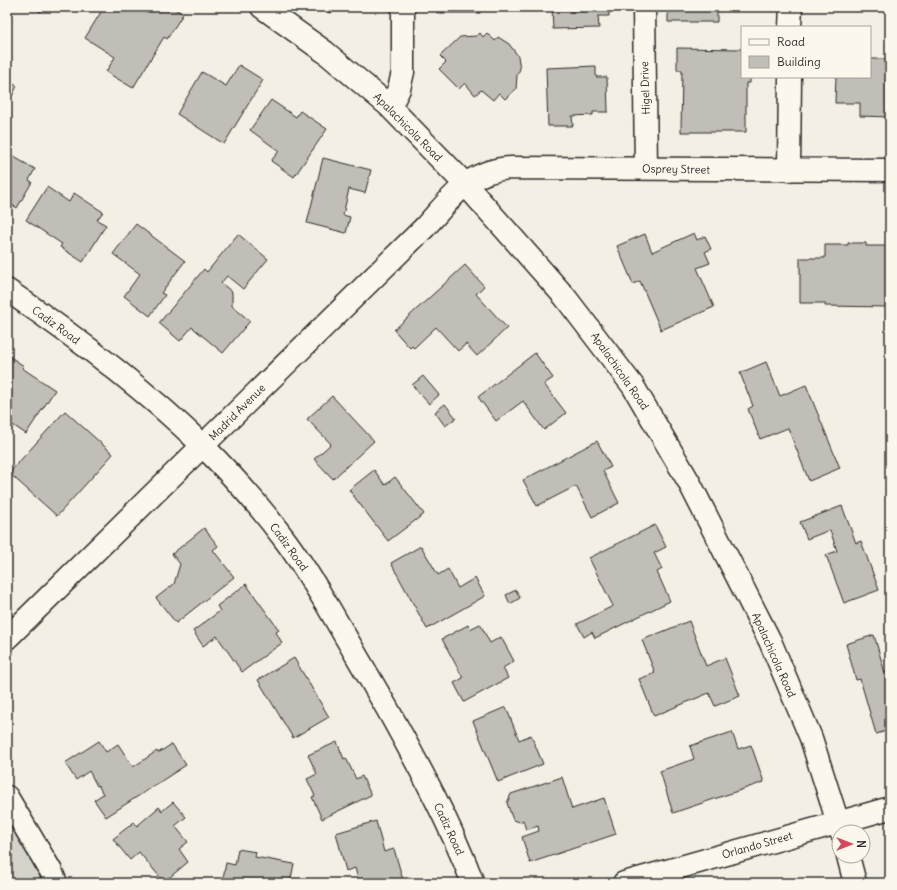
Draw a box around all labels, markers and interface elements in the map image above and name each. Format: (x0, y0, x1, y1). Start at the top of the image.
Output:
legend (741, 26, 871, 78)
text: Road (777, 34, 805, 49)
text: Building (777, 54, 821, 69)
street label: Higel Drive (637, 61, 653, 115)
street label: Apalachicola Road (371, 90, 446, 165)
street label: Osprey Street (642, 161, 710, 177)
street label: Cadiz Road (29, 303, 83, 347)
street label: Apalachicola Road (588, 329, 652, 413)
street label: Madrid Avenue (206, 381, 268, 443)
street label: Cadiz Road (267, 520, 311, 574)
street label: Apalachicola Road (749, 610, 799, 700)
street label: Cadiz Road (431, 801, 467, 858)
north arrow (831, 824, 871, 864)
street label: Orlando Street (720, 828, 794, 862)
text: N (854, 840, 868, 848)

